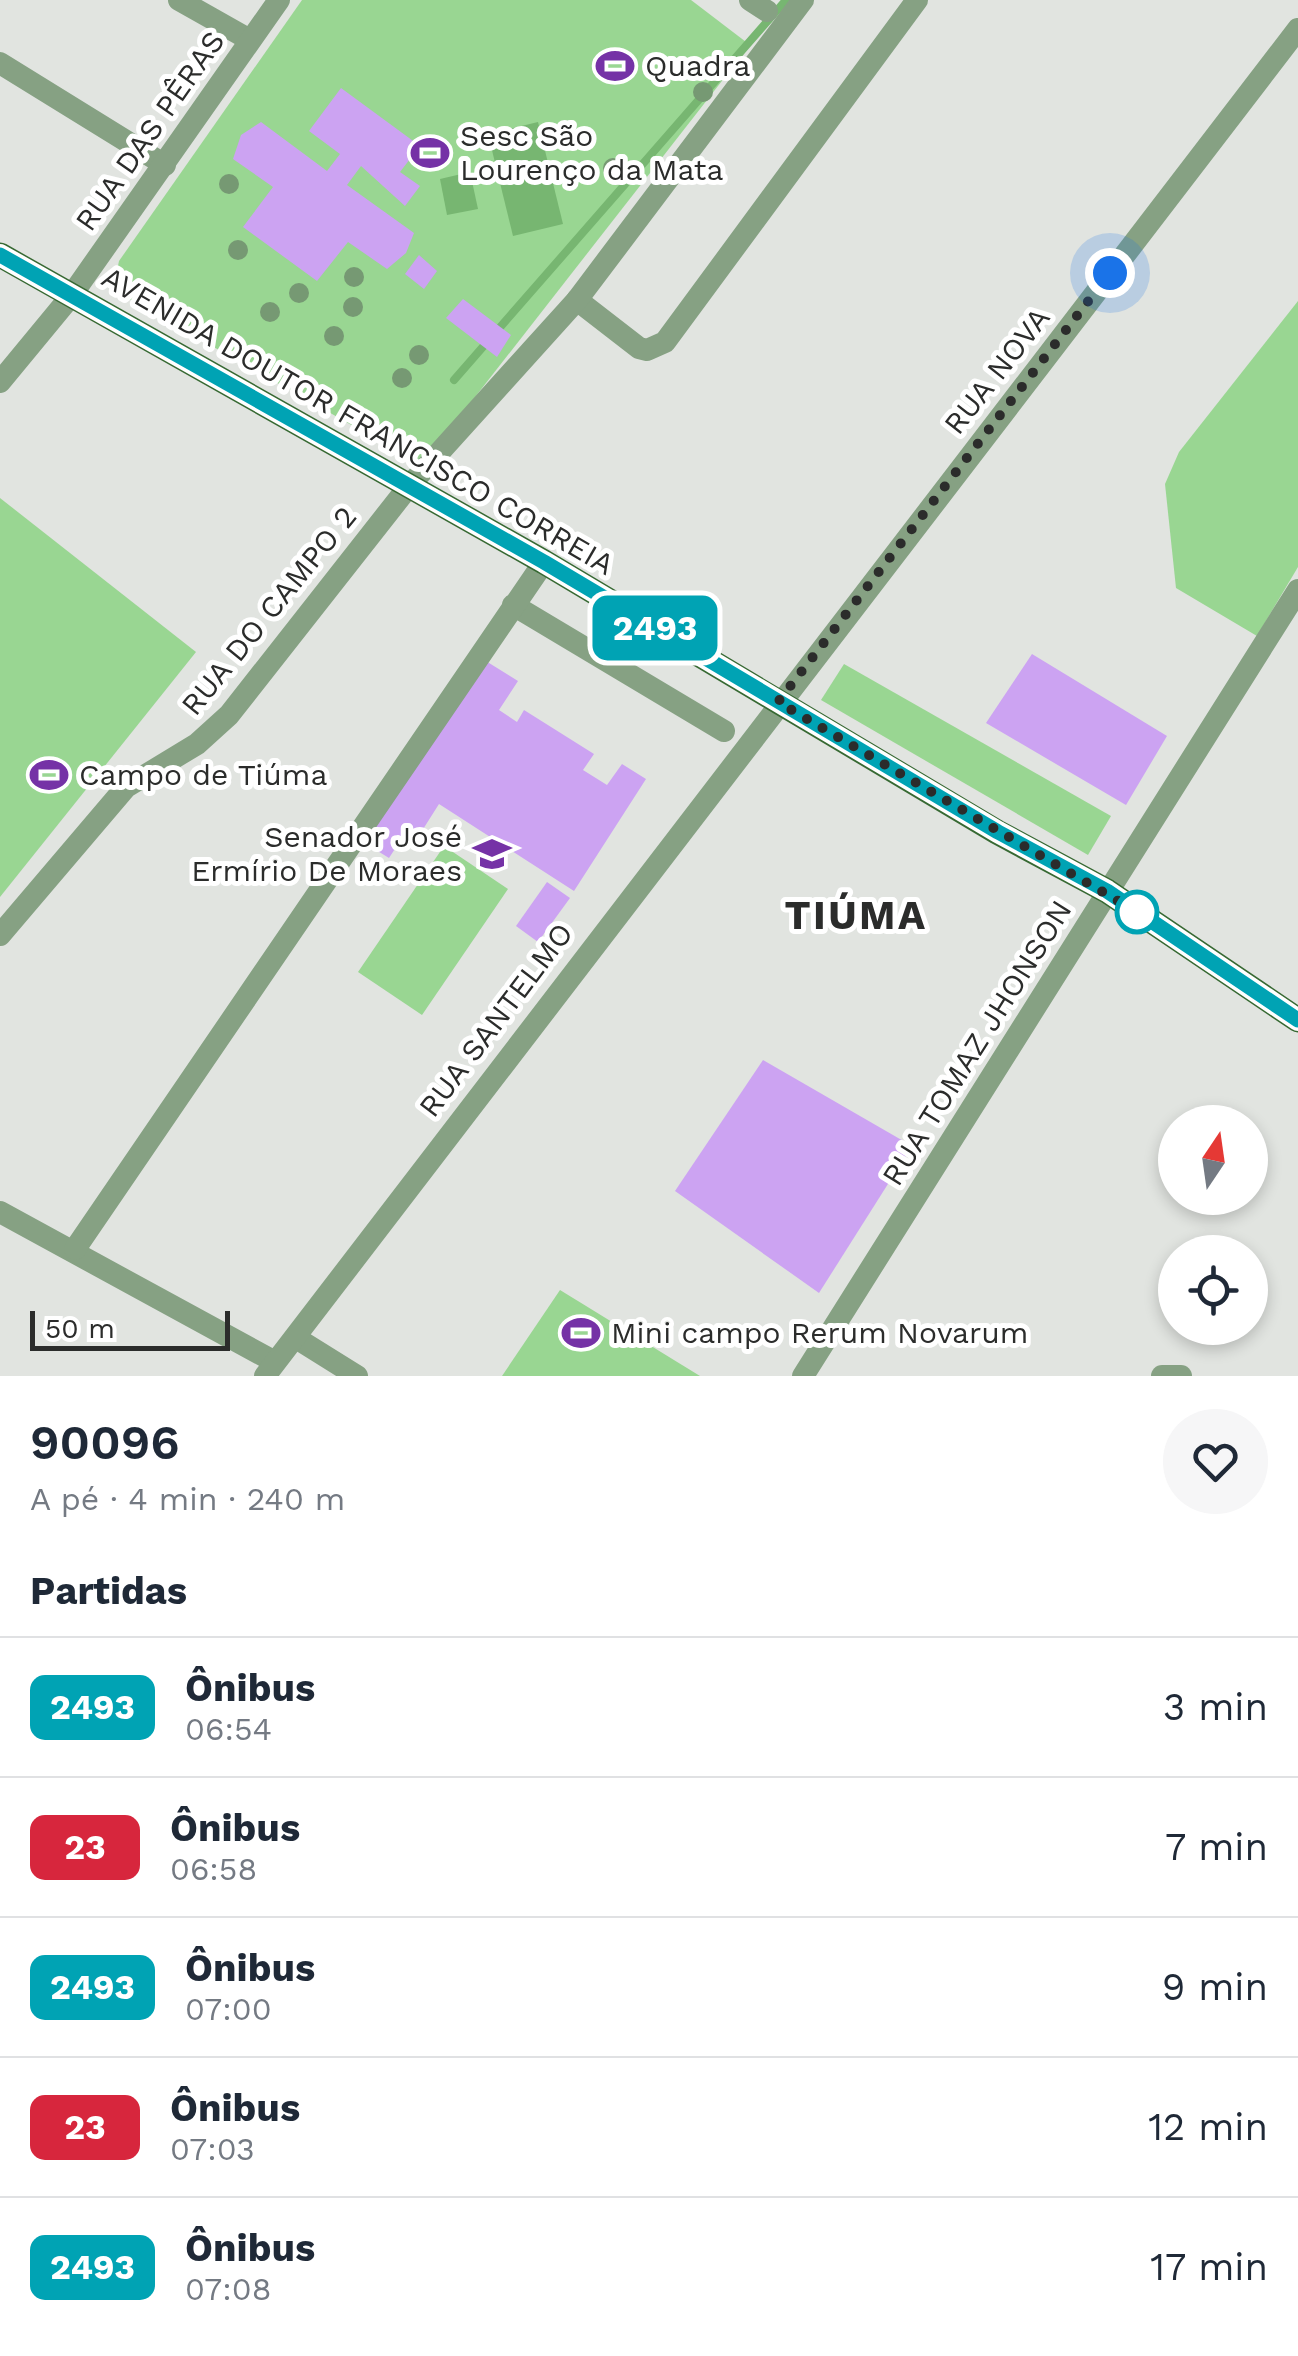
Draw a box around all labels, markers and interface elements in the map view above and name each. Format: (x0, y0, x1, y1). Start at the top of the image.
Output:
street label: RUA DAS PÊRAS (68, 24, 231, 237)
sports icon: Quadra (594, 45, 636, 87)
place label: Quadra (645, 48, 751, 83)
place label: Sesc São Lourenço da Mata (460, 118, 723, 187)
sports icon: Sesc São Lourenço da Mata (409, 132, 451, 174)
your location (1085, 248, 1135, 298)
street label: AVENIDA DOUTOR FRANCISCO CORREIA (96, 259, 621, 582)
street label: RUA NOVA (936, 300, 1057, 441)
street label: RUA DO CAMPO 2 (174, 499, 363, 722)
line badge: 2493 (585, 596, 725, 660)
text: 2493 (612, 607, 698, 649)
sports icon: Campo de Tiúma (28, 754, 70, 796)
place label: Campo de Tiúma (79, 757, 327, 792)
place label: Senador José Ermírio De Moraes (191, 819, 462, 888)
school or university icon: Senador José Ermírio De Moraes (471, 833, 513, 875)
unlabelled marker (1116, 891, 1158, 933)
district label: TIÚMA (784, 892, 928, 939)
street label: RUA TOMAZ JHONSON (874, 894, 1079, 1192)
street label: RUA SANTELMO (411, 916, 580, 1123)
north arrow (1158, 1105, 1268, 1215)
map controls (1158, 1105, 1268, 1345)
button: locate (1158, 1235, 1268, 1345)
scale bar (30, 1306, 230, 1350)
text: 50 m (45, 1312, 115, 1345)
sports icon: Mini campo Rerum Novarum (560, 1312, 602, 1354)
place label: Mini campo Rerum Novarum (611, 1315, 1028, 1350)
button: heart (1163, 1409, 1268, 1514)
text: 90096 (30, 1414, 180, 1471)
text: A pé · 4 min · 240 m (30, 1480, 345, 1518)
text: Partidas (30, 1569, 187, 1613)
text: Ônibus (185, 1666, 315, 1710)
text: 3 min (1163, 1685, 1268, 1729)
text: 2493 (50, 1686, 135, 1728)
text: 06:54 (185, 1710, 272, 1748)
text: Ônibus (170, 1806, 300, 1850)
text: 7 min (1165, 1825, 1268, 1869)
text: 23 (64, 1826, 106, 1868)
text: 06:58 (170, 1850, 257, 1888)
text: Ônibus (185, 1946, 315, 1990)
text: 9 min (1162, 1965, 1268, 2009)
text: 2493 (50, 1966, 135, 2008)
text: 07:00 (185, 1990, 272, 2028)
text: Ônibus (170, 2086, 300, 2130)
text: 12 min (1148, 2105, 1268, 2149)
text: 23 (64, 2106, 106, 2148)
text: 07:03 (170, 2130, 255, 2168)
text: Ônibus (185, 2226, 315, 2270)
text: 17 min (1150, 2245, 1268, 2289)
text: 2493 (50, 2246, 135, 2288)
text: 07:08 (185, 2270, 271, 2308)

